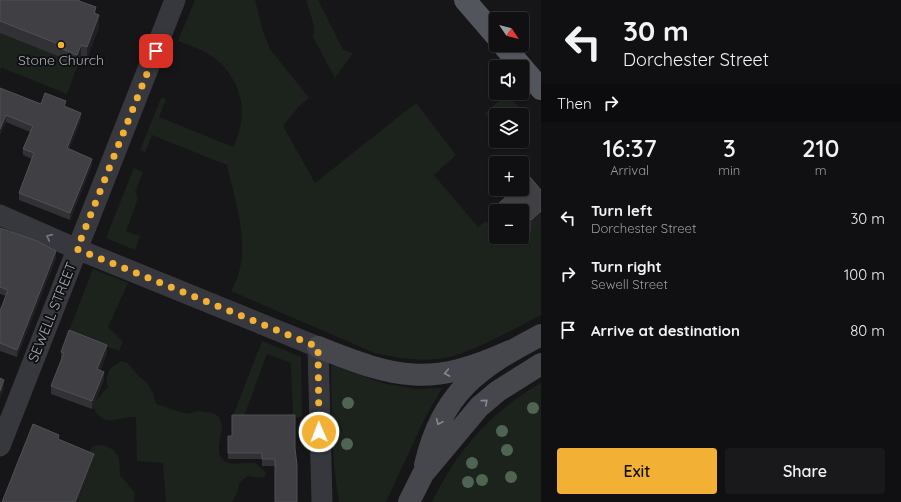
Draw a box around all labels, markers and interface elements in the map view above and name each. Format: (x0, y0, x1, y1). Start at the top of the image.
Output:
north arrow (489, 12, 529, 52)
map controls (489, 12, 529, 244)
text: 30 m (623, 13, 689, 48)
icon: left (557, 16, 609, 68)
pin (139, 34, 173, 68)
marker: Stone Church (56, 40, 66, 50)
icon: arrive (145, 40, 167, 62)
text: Dorchester Street (623, 48, 769, 71)
place label: Stone Church (18, 51, 104, 69)
button: sound (489, 60, 529, 100)
icon: right (600, 92, 622, 114)
text: Then (557, 94, 592, 113)
button: layers (489, 108, 529, 148)
text: 16:37 (603, 133, 657, 163)
text: 3 (723, 133, 736, 163)
text: 210 (802, 133, 839, 163)
button: + (489, 156, 529, 196)
text: Arrival (610, 162, 649, 178)
text: min (718, 162, 740, 178)
text: m (815, 162, 827, 178)
text: Turn left (591, 201, 653, 220)
button: − (489, 204, 529, 244)
icon: left (557, 207, 579, 229)
text: 30 m (850, 209, 885, 228)
text: Dorchester Street (591, 220, 696, 236)
one-way arrow (46, 233, 53, 241)
text: Turn right (591, 257, 662, 276)
street label: SEWELL STREET (24, 259, 80, 365)
icon: right (557, 263, 579, 285)
text: 100 m (844, 265, 885, 284)
text: Sewell Street (591, 276, 668, 292)
icon: arrive (557, 319, 579, 341)
text: Arrive at destination (591, 321, 740, 340)
text: 80 m (850, 321, 885, 340)
one-way arrow (444, 369, 450, 377)
one-way arrow (480, 400, 487, 407)
position arrow (298, 411, 340, 453)
one-way arrow (436, 419, 444, 426)
button: Exit (557, 448, 717, 494)
button: Share (725, 448, 885, 494)

